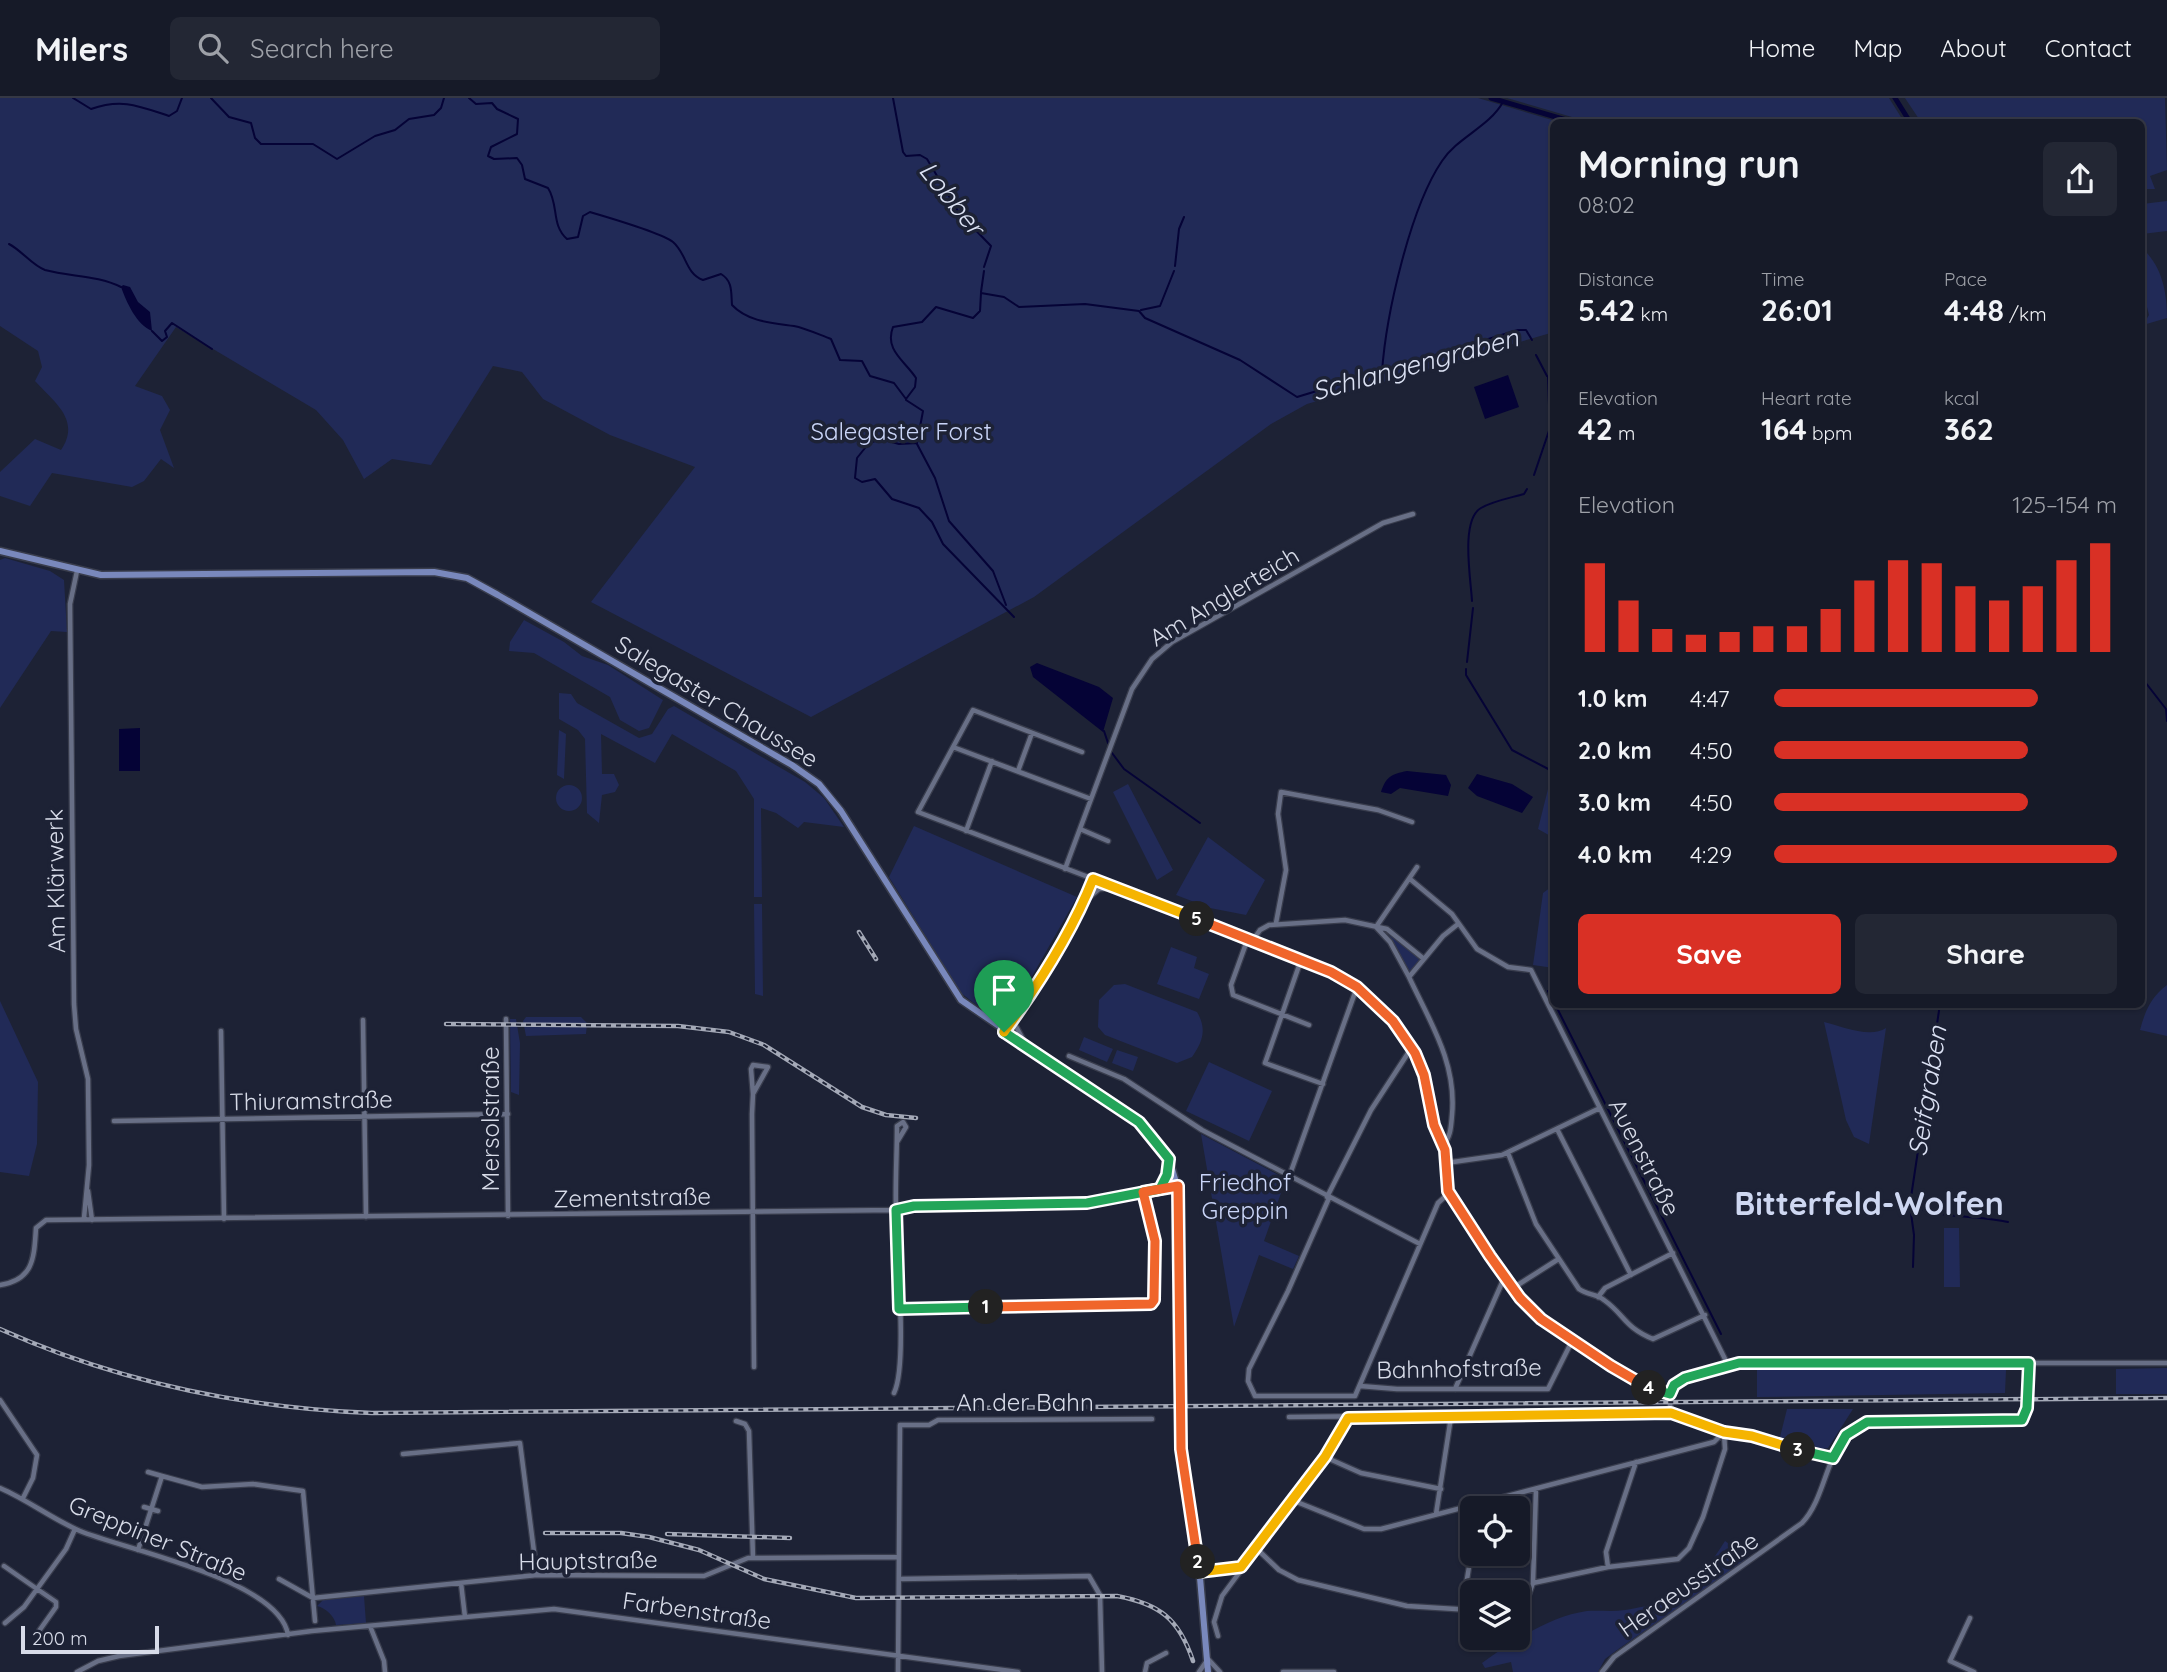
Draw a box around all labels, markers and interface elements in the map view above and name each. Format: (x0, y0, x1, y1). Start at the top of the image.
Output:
search box (170, 17, 660, 80)
text: Milers (35, 28, 128, 69)
icon: search (194, 29, 232, 67)
text: Search here (250, 32, 394, 65)
text: Home (1748, 33, 1815, 63)
text: Map (1853, 33, 1902, 63)
text: About (1940, 33, 2007, 63)
text: Contact (2045, 33, 2132, 63)
text: Morning run (1578, 140, 1800, 188)
button: share (2043, 142, 2117, 216)
water label: Lobber (912, 154, 994, 244)
text: 08:02 (1578, 190, 1635, 219)
text: Distance (1578, 267, 1654, 291)
text: Time (1761, 267, 1805, 291)
text: Pace (1944, 267, 1987, 291)
text: 5.42 (1578, 291, 1635, 329)
text: 26:01 (1761, 291, 1833, 329)
text: 4:48 (1944, 291, 2004, 329)
text: km (1635, 302, 1668, 326)
text: /km (2004, 302, 2047, 326)
water label: Schlangengraben (1308, 320, 1523, 407)
text: Elevation (1578, 386, 1658, 410)
text: Heart rate (1761, 386, 1852, 410)
text: kcal (1944, 386, 1979, 410)
text: 42 (1578, 410, 1613, 448)
text: 164 (1761, 410, 1807, 448)
text: 362 (1944, 410, 1994, 448)
park label: Salegaster Forst (810, 416, 992, 446)
text: m (1613, 421, 1635, 445)
text: bpm (1807, 421, 1852, 445)
text: Elevation (1578, 490, 1675, 519)
text: 125–154 m (2012, 490, 2117, 519)
street label: Am Anglerteich (1144, 540, 1304, 652)
street label: Salegaster Chaussee (610, 628, 824, 774)
text: 1.0 km (1578, 684, 1648, 713)
text: 4:47 (1690, 684, 1730, 713)
text: 2.0 km (1578, 736, 1652, 765)
text: 4:50 (1690, 736, 1733, 765)
text: 3.0 km (1578, 788, 1651, 817)
text: 4:50 (1690, 788, 1733, 817)
street label: Am Klärwerk (39, 809, 71, 953)
text: 4.0 km (1578, 840, 1652, 869)
text: 4:29 (1690, 840, 1732, 869)
pin: 5 (1180, 902, 1214, 936)
text: 5 (1191, 906, 1202, 930)
button: Save (1578, 914, 1841, 994)
button: Share (1855, 914, 2117, 994)
pin (974, 960, 1034, 1032)
icon: arrive (985, 971, 1023, 1009)
water label: Seifgraben (1900, 1023, 1954, 1158)
street label: Mersolstraße (475, 1047, 505, 1191)
street label: Thiuramstraße (229, 1084, 393, 1116)
street label: Auenstraße (1603, 1093, 1687, 1221)
park label: Friedhof Greppin (1199, 1167, 1292, 1225)
street label: Zementstraße (553, 1181, 711, 1213)
district label: Bitterfeld-Wolfen (1734, 1183, 2004, 1223)
pin: 1 (968, 1290, 1004, 1324)
text: 1 (982, 1294, 989, 1318)
street label: Bahnhofstraße (1376, 1352, 1542, 1384)
pin: 4 (1632, 1370, 1666, 1406)
text: 4 (1643, 1375, 1654, 1399)
street label: An der Bahn (956, 1387, 1094, 1417)
pin: 3 (1780, 1432, 1815, 1468)
text: 3 (1792, 1437, 1803, 1461)
street label: Greppiner Straße (64, 1489, 252, 1587)
map controls (1460, 1496, 1530, 1650)
button: locate (1460, 1496, 1530, 1566)
street label: Heraeusstraße (1612, 1525, 1764, 1643)
street label: Hauptstraße (518, 1544, 658, 1576)
pin: 2 (1180, 1544, 1216, 1580)
text: 2 (1192, 1549, 1203, 1573)
button: layers (1460, 1580, 1530, 1650)
street label: Farbenstraße (621, 1585, 773, 1635)
scale bar (21, 1623, 159, 1655)
text: 200 m (32, 1626, 88, 1650)

